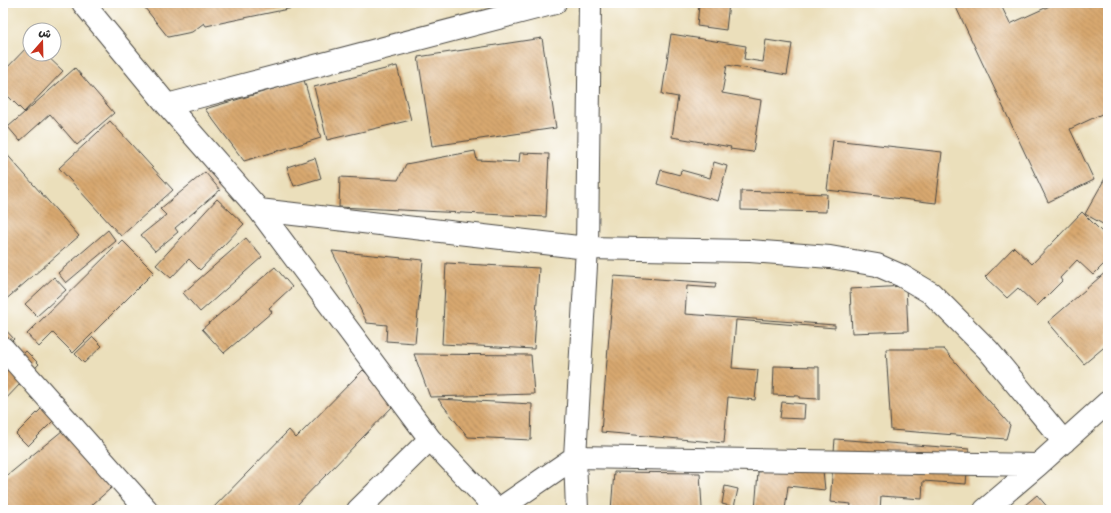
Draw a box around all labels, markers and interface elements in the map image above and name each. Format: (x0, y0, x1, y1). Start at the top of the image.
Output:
north arrow (22, 22, 62, 62)
text: ش (37, 25, 53, 41)

